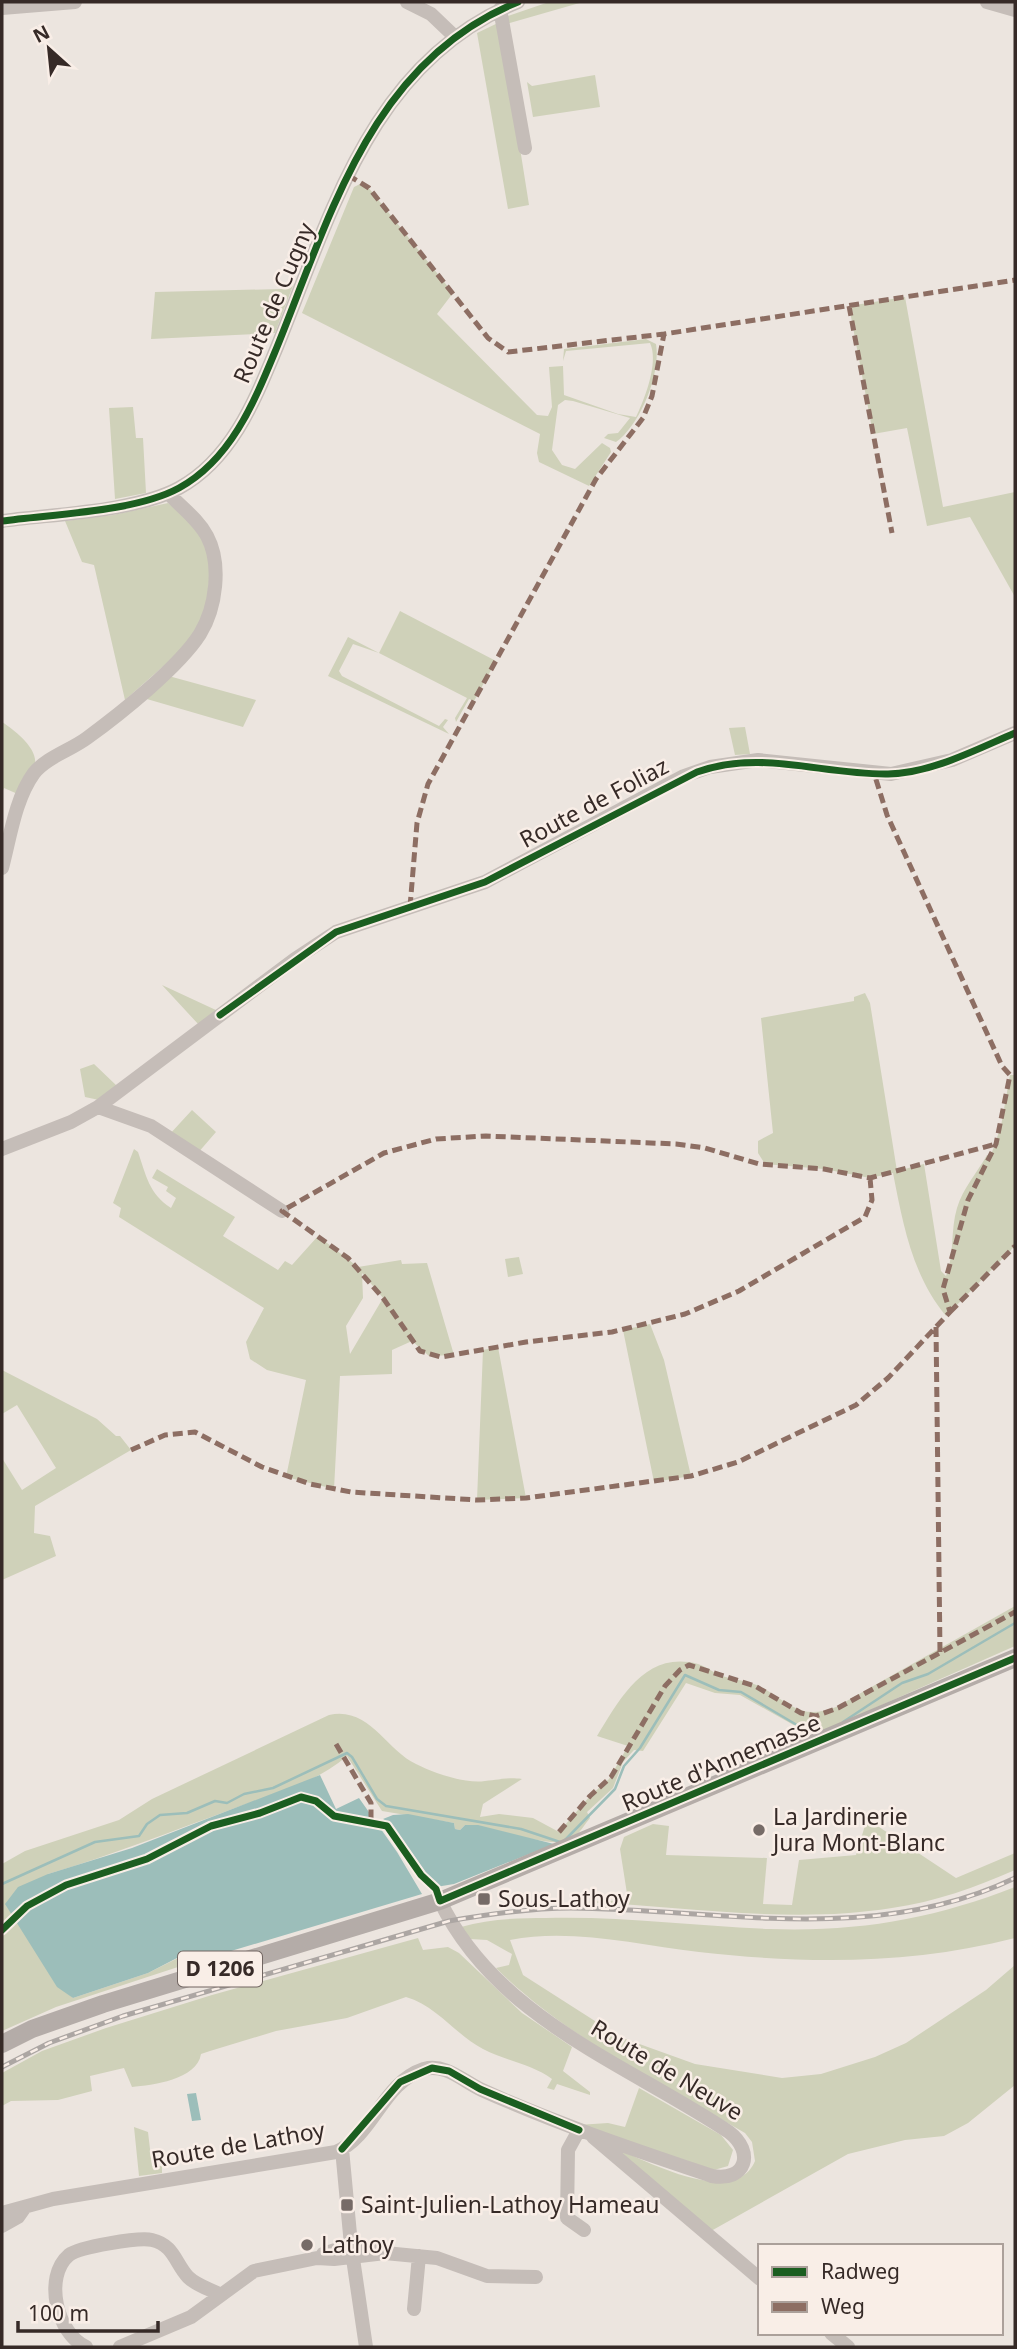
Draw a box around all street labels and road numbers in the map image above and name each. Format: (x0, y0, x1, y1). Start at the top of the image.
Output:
street label: Route de Cugny (225, 217, 321, 388)
street label: Route de Foliaz (514, 749, 674, 855)
street label: Route d'Annemasse (616, 1706, 825, 1818)
road number: D 1206 (178, 1952, 262, 1986)
street label: Route de Neuve (586, 2011, 750, 2127)
street label: Route de Lathoy (149, 2113, 327, 2175)

